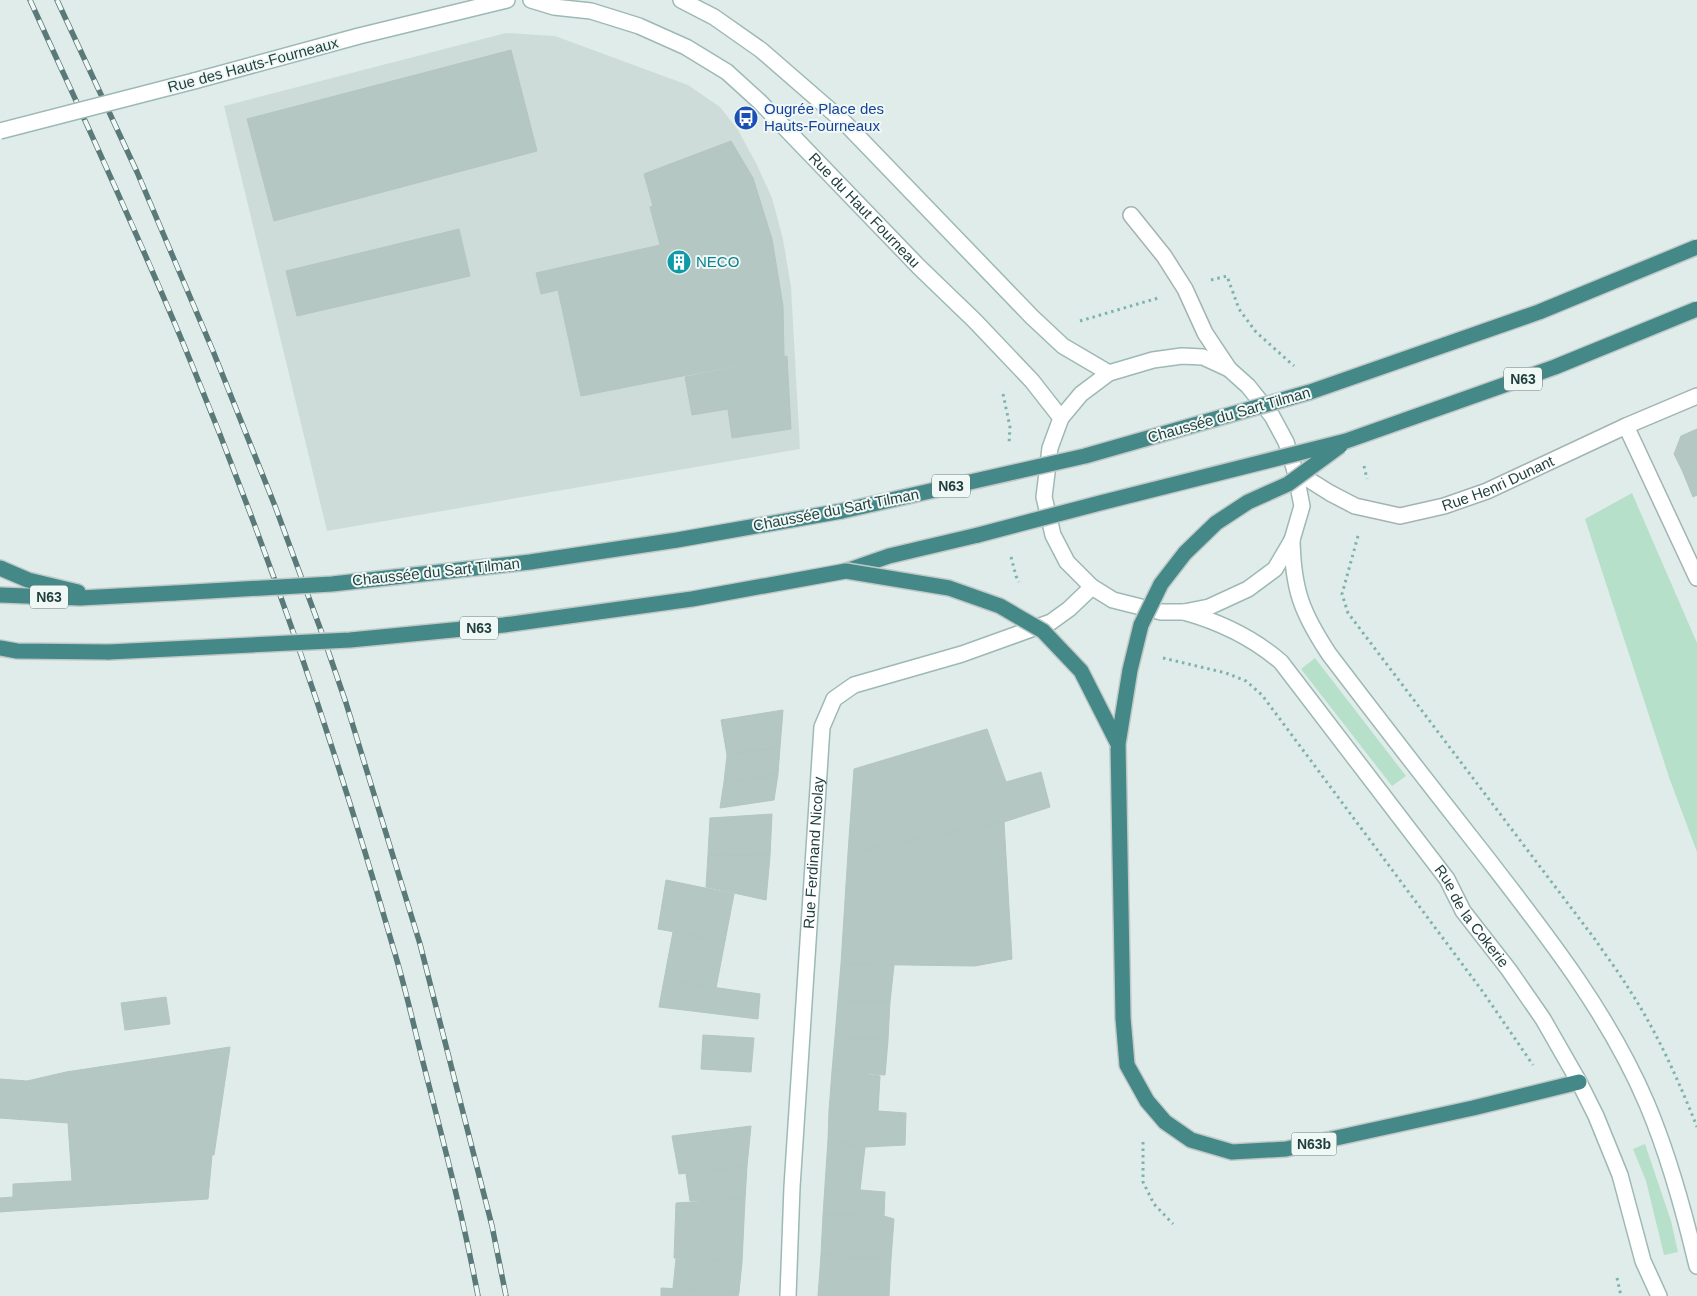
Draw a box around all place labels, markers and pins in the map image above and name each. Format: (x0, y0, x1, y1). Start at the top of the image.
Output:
place label: Ougrée Place des Hauts-Fourneaux (764, 100, 884, 134)
bus stop icon: Ougrée Place des Hauts-Fourneaux (733, 105, 759, 131)
building icon: NECO (666, 249, 692, 275)
place label: NECO (696, 253, 739, 270)

